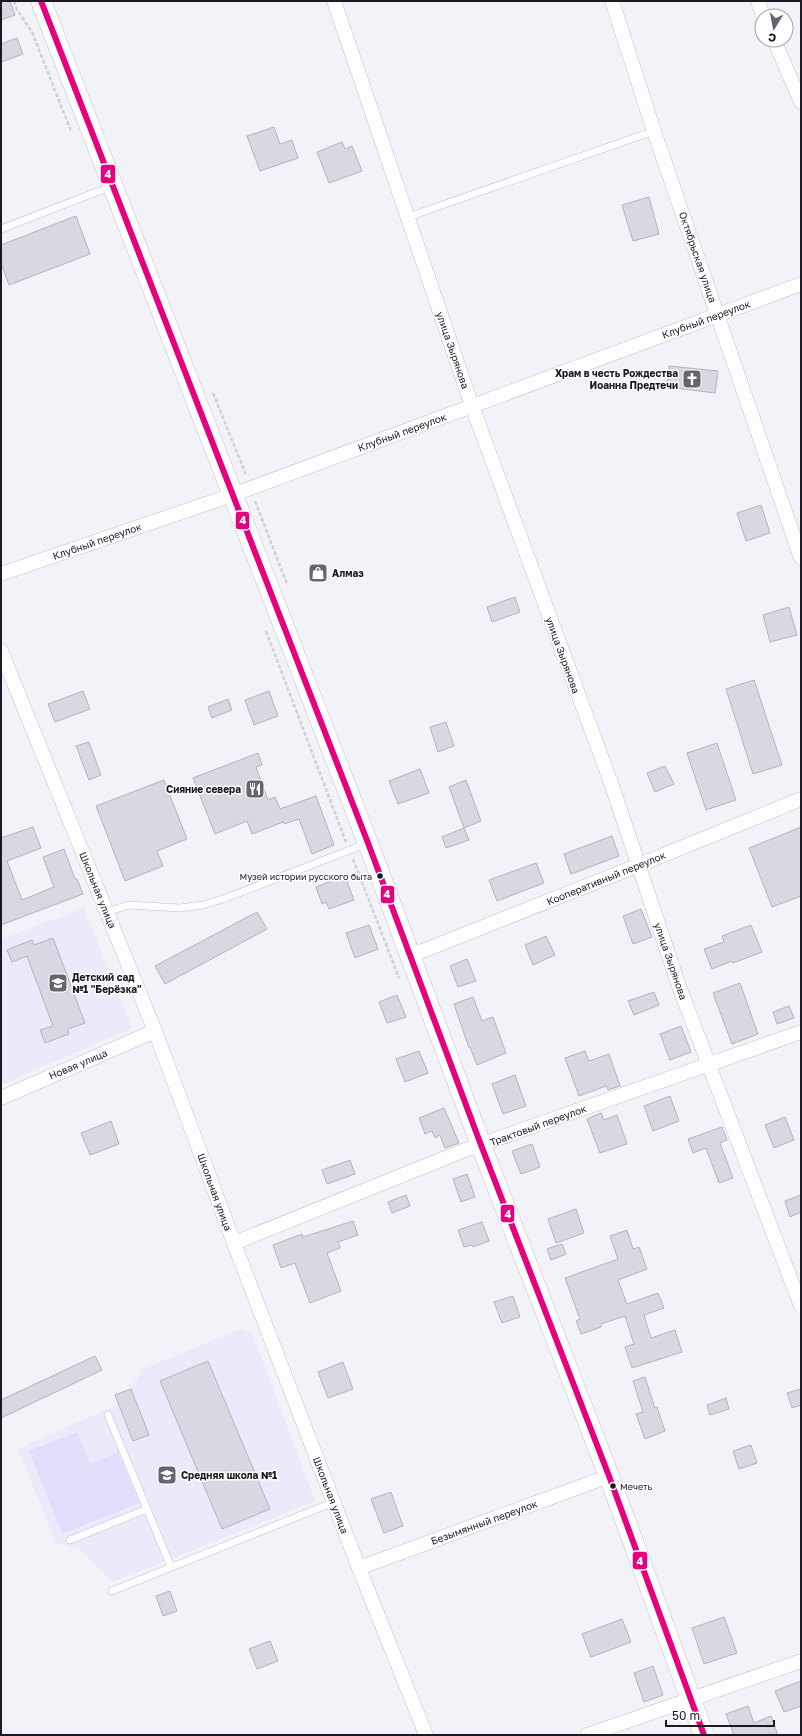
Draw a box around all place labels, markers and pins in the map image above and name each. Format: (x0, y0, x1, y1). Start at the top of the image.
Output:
place label: Храм в честь Рождества Иоанна Предтечи (555, 367, 678, 391)
church icon: Храм в честь Рождества Иоанна Предтечи (681, 368, 703, 390)
shop icon: Алмаз (307, 562, 329, 584)
place label: Алмаз (332, 567, 364, 579)
restaurant icon: Сияние севера (244, 778, 266, 800)
place label: Сияние севера (166, 783, 241, 795)
place label: Музей истории русского быта (239, 871, 372, 882)
marker: Музей истории русского быта (375, 871, 385, 881)
place label: Детский сад №1 "Берёзка" (72, 971, 142, 995)
school or university icon: Детский сад №1 "Берёзка" (47, 972, 69, 994)
school or university icon: Средняя школа №1 (156, 1464, 178, 1486)
place label: Средняя школа №1 (181, 1469, 277, 1481)
marker: Мечеть (608, 1481, 618, 1491)
place label: Мечеть (620, 1481, 652, 1492)

